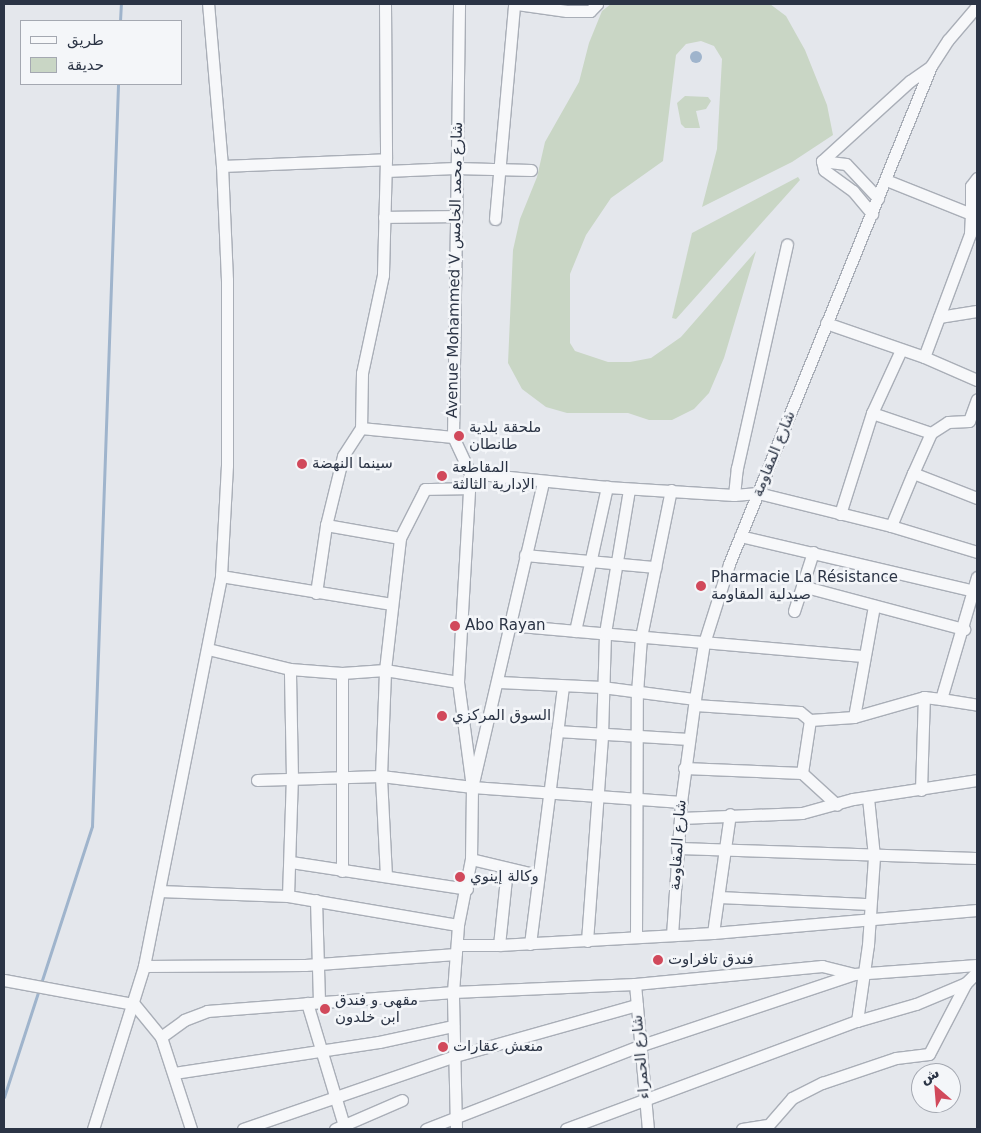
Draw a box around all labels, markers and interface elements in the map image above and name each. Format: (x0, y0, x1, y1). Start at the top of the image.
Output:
legend (20, 20, 182, 85)
text: طريق (67, 31, 104, 49)
text: حديقة (67, 56, 104, 74)
street label: Avenue Mohammed V شارع محمد الخامس (443, 122, 467, 418)
street label: شارع المقاومة (749, 408, 799, 500)
place label: ملحقة بلدية طانطان (469, 418, 541, 453)
marker: ملحقة بلدية طانطان (453, 430, 465, 442)
place label: سينما النهضة (312, 455, 393, 473)
marker: سينما النهضة (296, 458, 308, 470)
place label: المقاطعة الإدارية الثالثة (452, 458, 535, 493)
marker: المقاطعة الإدارية الثالثة (436, 470, 448, 482)
place label: Pharmacie La Résistance صيدلية المقاومة (711, 568, 898, 603)
marker: Pharmacie La Résistance صيدلية المقاومة (695, 580, 707, 592)
place label: Abo Rayan (465, 617, 546, 635)
marker: Abo Rayan (449, 620, 461, 632)
place label: السوق المركزي (452, 707, 551, 725)
marker: السوق المركزي (436, 710, 448, 722)
street label: شارع المقاومة (666, 799, 690, 891)
place label: وكالة إينوي (470, 868, 539, 886)
marker: وكالة إينوي (454, 871, 466, 883)
place label: فندق تافراوت (668, 951, 754, 969)
marker: فندق تافراوت (652, 954, 664, 966)
place label: مقهى و فندق ابن خلدون (335, 991, 418, 1026)
marker: مقهى و فندق ابن خلدون (319, 1003, 331, 1015)
street label: شارع الحمراء (628, 1014, 654, 1100)
place label: منعش عقارات (453, 1038, 543, 1056)
marker: منعش عقارات (437, 1041, 449, 1053)
north arrow (911, 1063, 961, 1113)
text: ش (917, 1064, 942, 1087)

